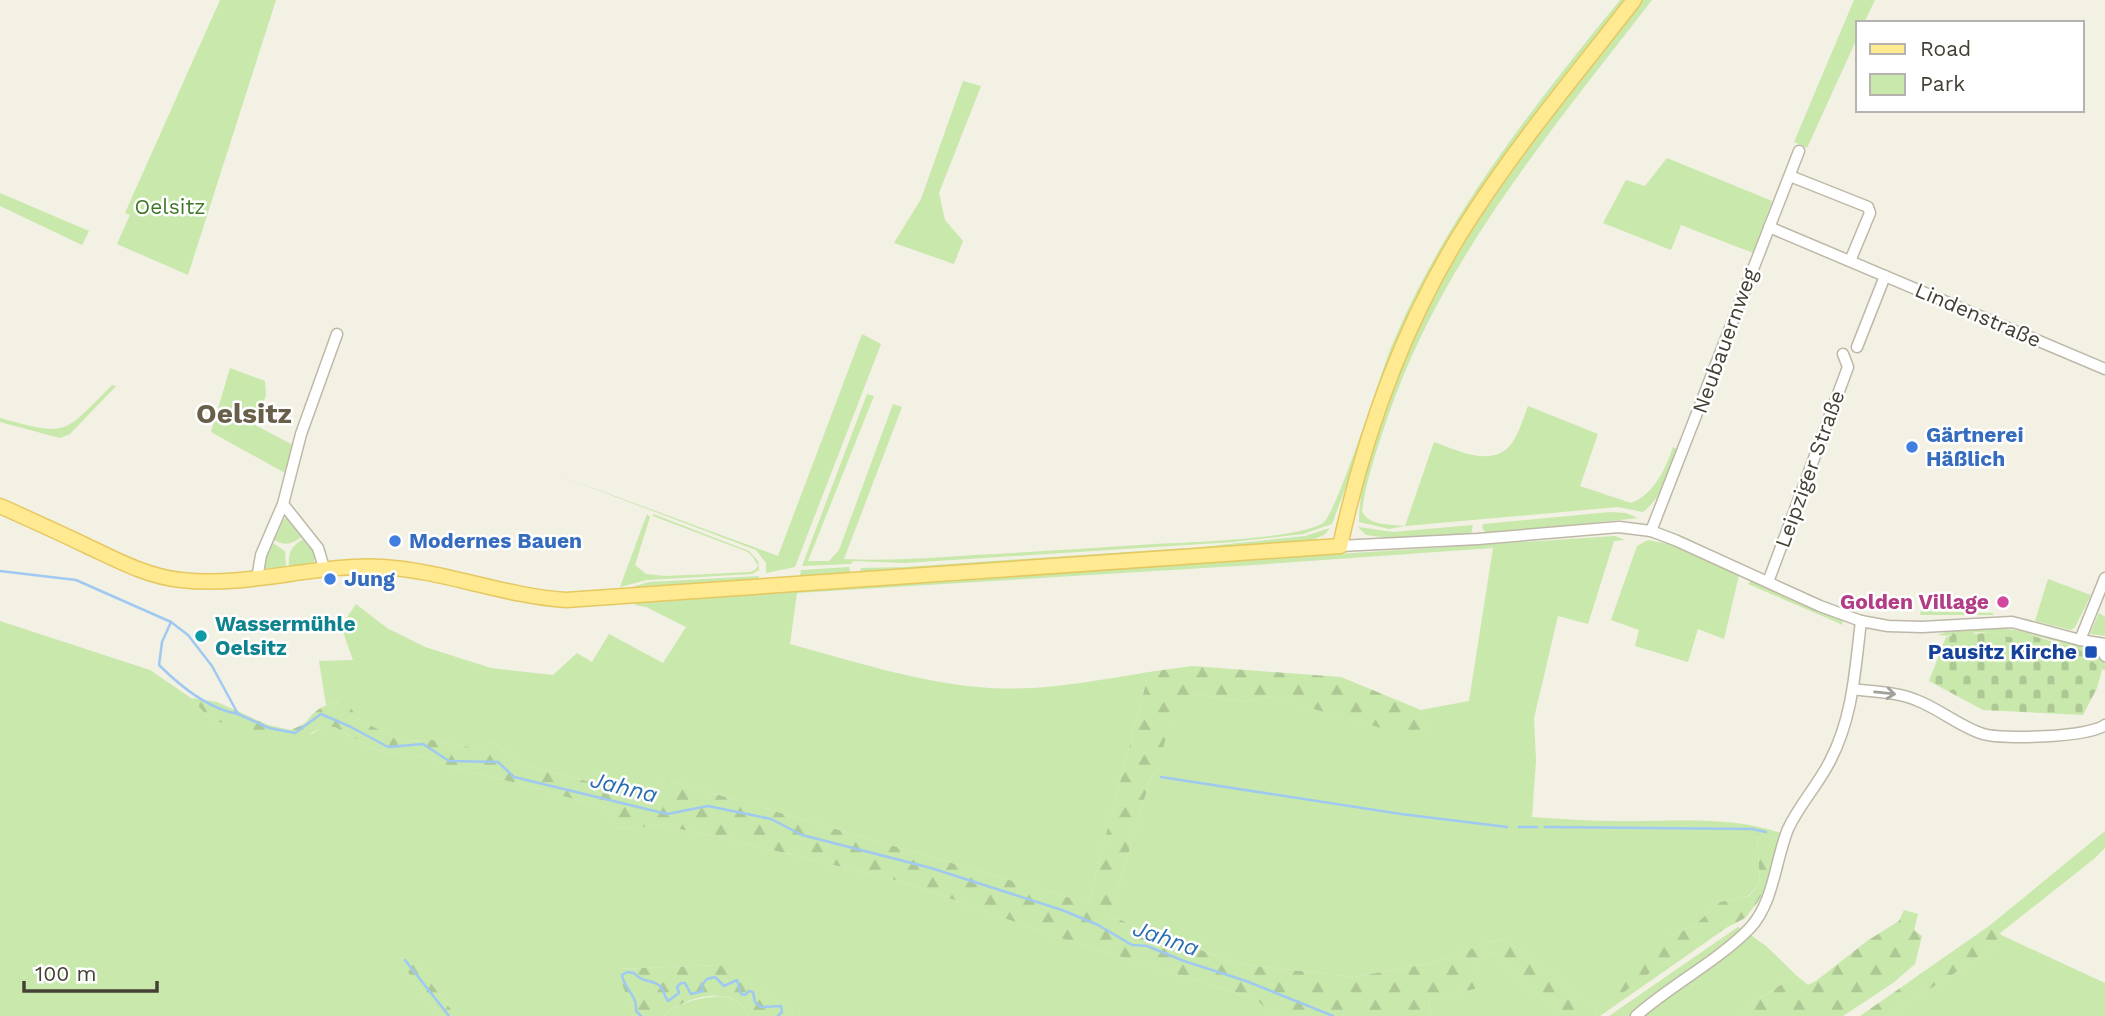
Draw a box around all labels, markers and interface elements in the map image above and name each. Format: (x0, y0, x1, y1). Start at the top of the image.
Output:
legend (1856, 21, 2084, 112)
text: Road (1920, 36, 1971, 61)
text: Park (1920, 71, 1965, 96)
park label: Oelsitz (135, 194, 205, 219)
street label: Neubauernweg (1687, 264, 1763, 417)
street label: Lindenstraße (1911, 277, 2045, 352)
street label: Leipziger Straße (1769, 387, 1850, 551)
district label: Oelsitz (196, 397, 292, 430)
place label: Gärtnerei Häßlich (1926, 422, 2024, 471)
marker: Gärtnerei Häßlich (1904, 439, 1920, 455)
place label: Modernes Bauen (409, 528, 582, 553)
marker: Modernes Bauen (387, 533, 403, 549)
place label: Jung (344, 566, 395, 591)
marker: Jung (322, 571, 338, 587)
place label: Golden Village (1840, 589, 1989, 614)
marker: Golden Village (1995, 594, 2011, 610)
place label: Wassermühle Oelsitz (215, 611, 356, 660)
marker: Wassermühle Oelsitz (193, 628, 209, 644)
place label: Pausitz Kirche (1928, 639, 2077, 664)
marker: Pausitz Kirche (2083, 644, 2099, 660)
one-way arrow (1873, 687, 1896, 700)
water label: Jahna (587, 766, 660, 809)
water label: Jahna (1129, 915, 1203, 962)
scale bar (24, 950, 158, 994)
text: 100 m (35, 961, 97, 986)

